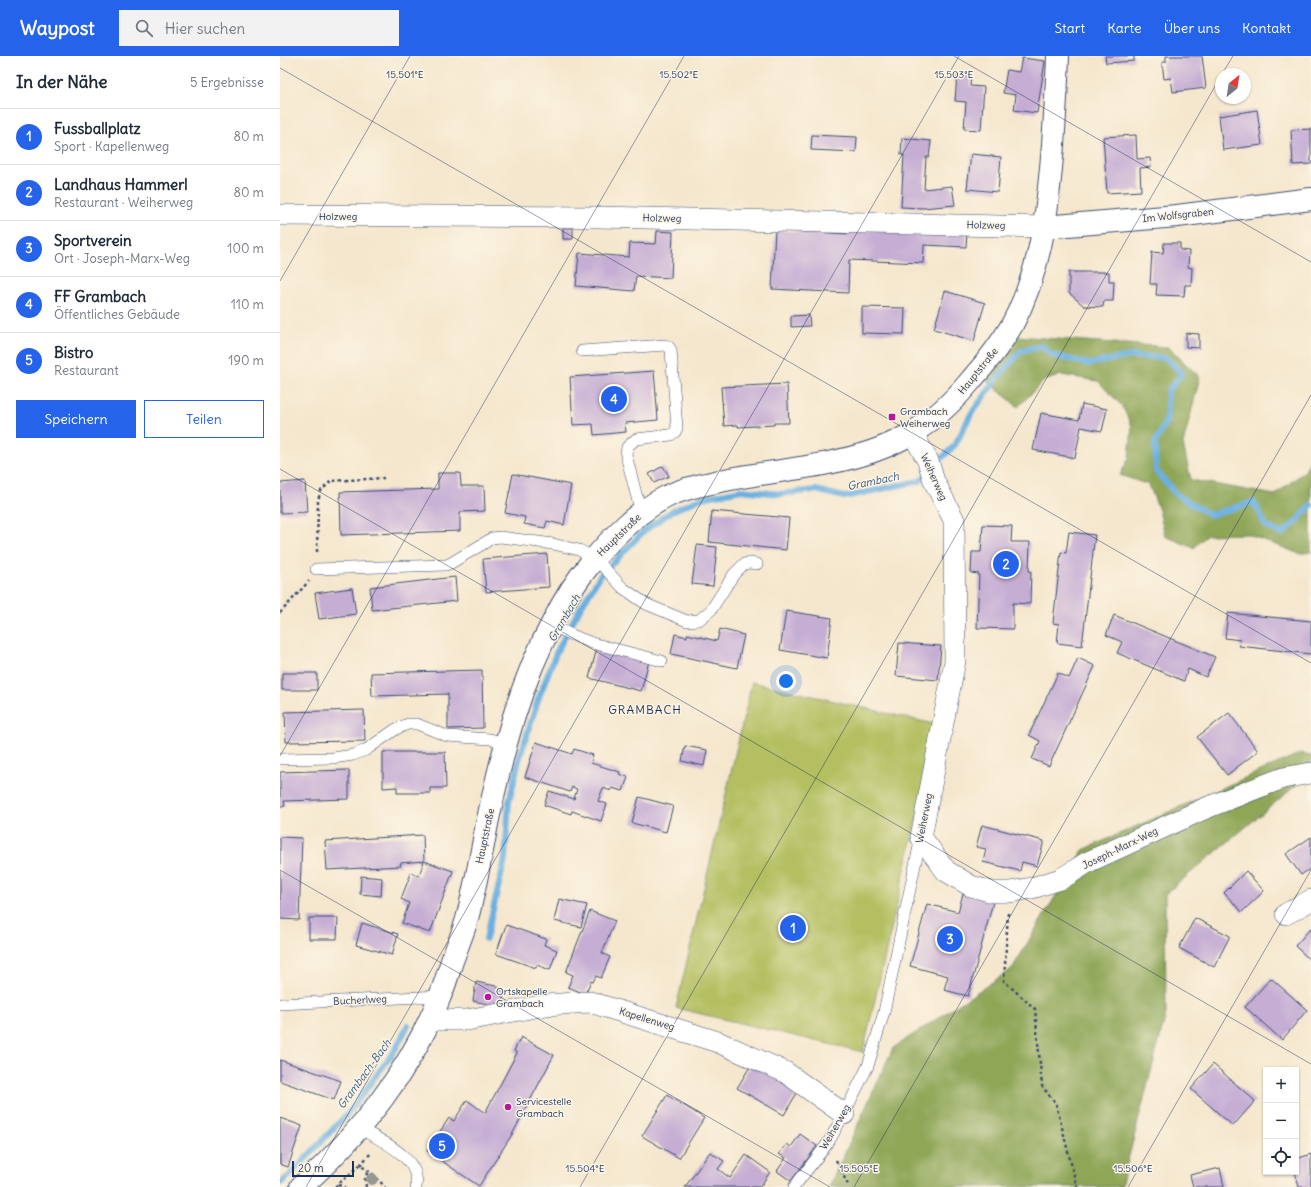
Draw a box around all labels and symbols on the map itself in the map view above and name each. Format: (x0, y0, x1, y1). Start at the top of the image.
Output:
text: 15.501°E (386, 68, 424, 81)
text: 15.502°E (660, 68, 699, 81)
text: 15.503°E (934, 68, 974, 81)
north arrow (1215, 68, 1251, 104)
street label: Im Wolfsgraben (1142, 205, 1215, 225)
street label: Holzweg (319, 210, 357, 223)
street label: Holzweg (643, 211, 681, 225)
street label: Holzweg (967, 218, 1005, 232)
street label: Hauptstraße (955, 345, 1001, 397)
pin: 4 (601, 384, 627, 414)
place label: Grambach Weiherweg (900, 405, 950, 430)
marker: Grambach Weiherweg (887, 412, 897, 422)
street label: Weiherweg (918, 451, 950, 503)
water label: Grambach (846, 469, 901, 493)
street label: Hauptstraße (594, 511, 644, 559)
pin: 2 (993, 549, 1019, 579)
water label: Grambach (545, 591, 584, 644)
your location (776, 671, 796, 691)
district label: GRAMBACH (608, 702, 682, 717)
street label: Weiherweg (913, 792, 935, 844)
street label: Hauptstraße (473, 807, 497, 865)
street label: Joseph-Marx-Weg (1080, 824, 1160, 872)
pin: 1 (780, 913, 806, 943)
pin: 3 (937, 924, 963, 954)
place label: Ortskapelle Grambach (496, 985, 547, 1010)
street label: Bucherlweg (333, 992, 387, 1008)
marker: Ortskapelle Grambach (483, 992, 493, 1002)
street label: Kapellenweg (618, 1004, 676, 1034)
water label: Grambach-Bach (334, 1036, 394, 1111)
place label: Servicestelle Grambach (516, 1095, 572, 1120)
marker: Servicestelle Grambach (503, 1102, 513, 1112)
street label: Weiherweg (817, 1102, 853, 1152)
pin: 5 (429, 1131, 455, 1161)
scale bar (292, 1159, 354, 1178)
text: 15.504°E (565, 1162, 605, 1175)
text: 15.505°E (839, 1162, 879, 1175)
text: 15.506°E (1113, 1162, 1153, 1175)

